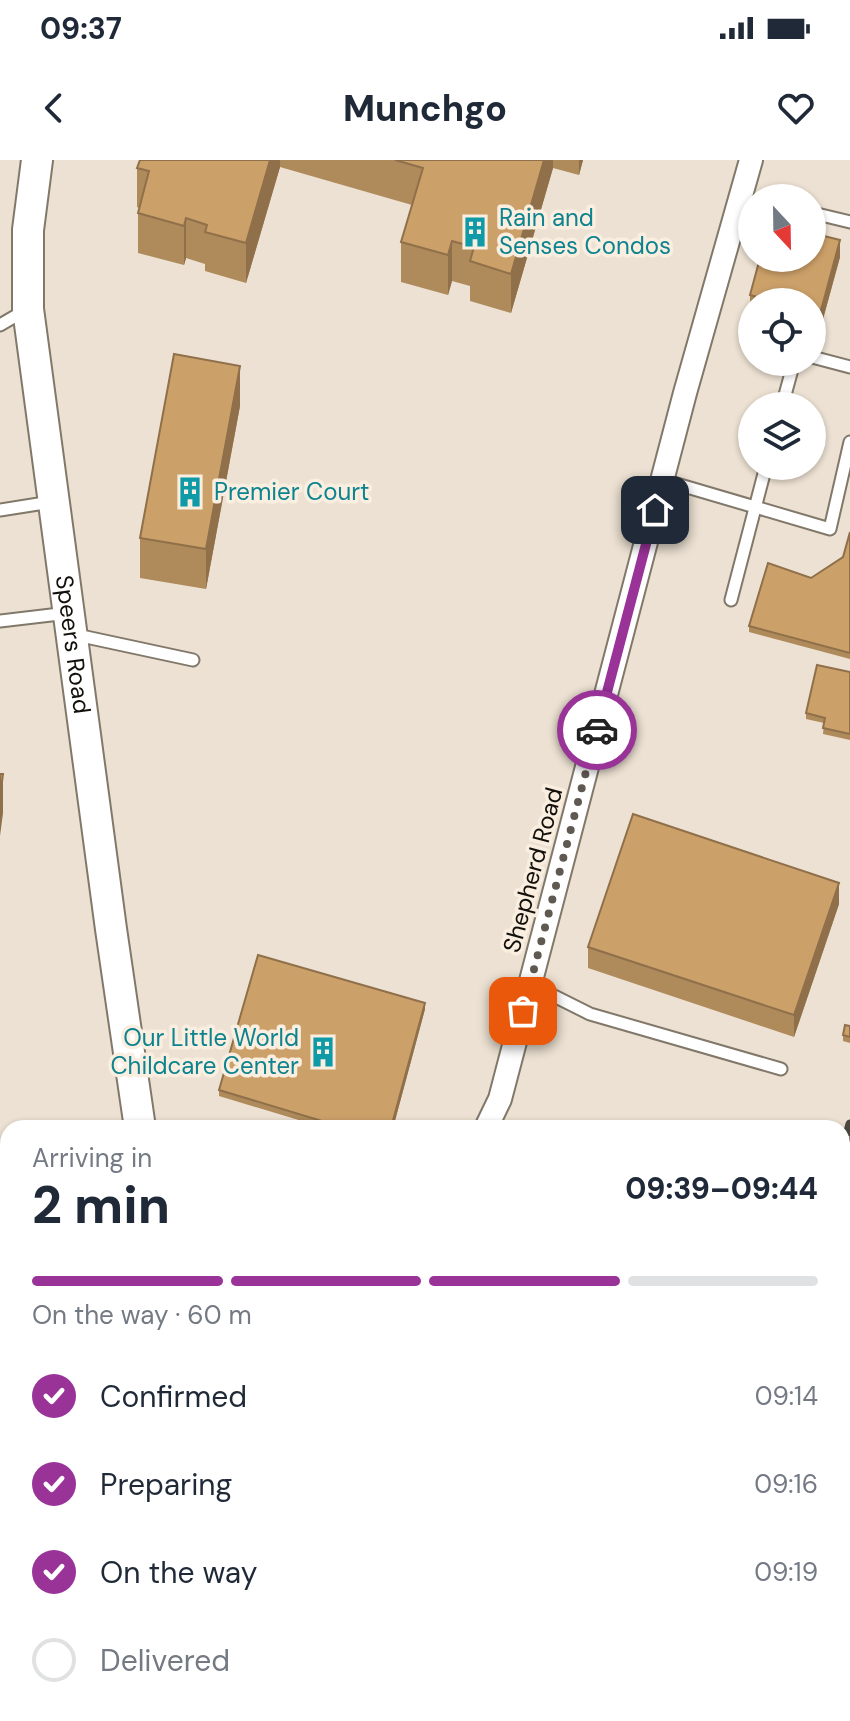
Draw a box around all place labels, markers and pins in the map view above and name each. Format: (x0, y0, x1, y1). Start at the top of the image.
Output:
place label: Rain and Senses Condos (499, 202, 671, 261)
building icon: Rain and Senses Condos (458, 215, 492, 249)
building icon: Premier Court (173, 475, 207, 509)
place label: Premier Court (214, 476, 370, 507)
pin (621, 476, 689, 544)
pin (489, 977, 557, 1045)
place label: Our Little World Childcare Center (110, 1022, 299, 1081)
building icon: Our Little World Childcare Center (306, 1035, 340, 1069)

